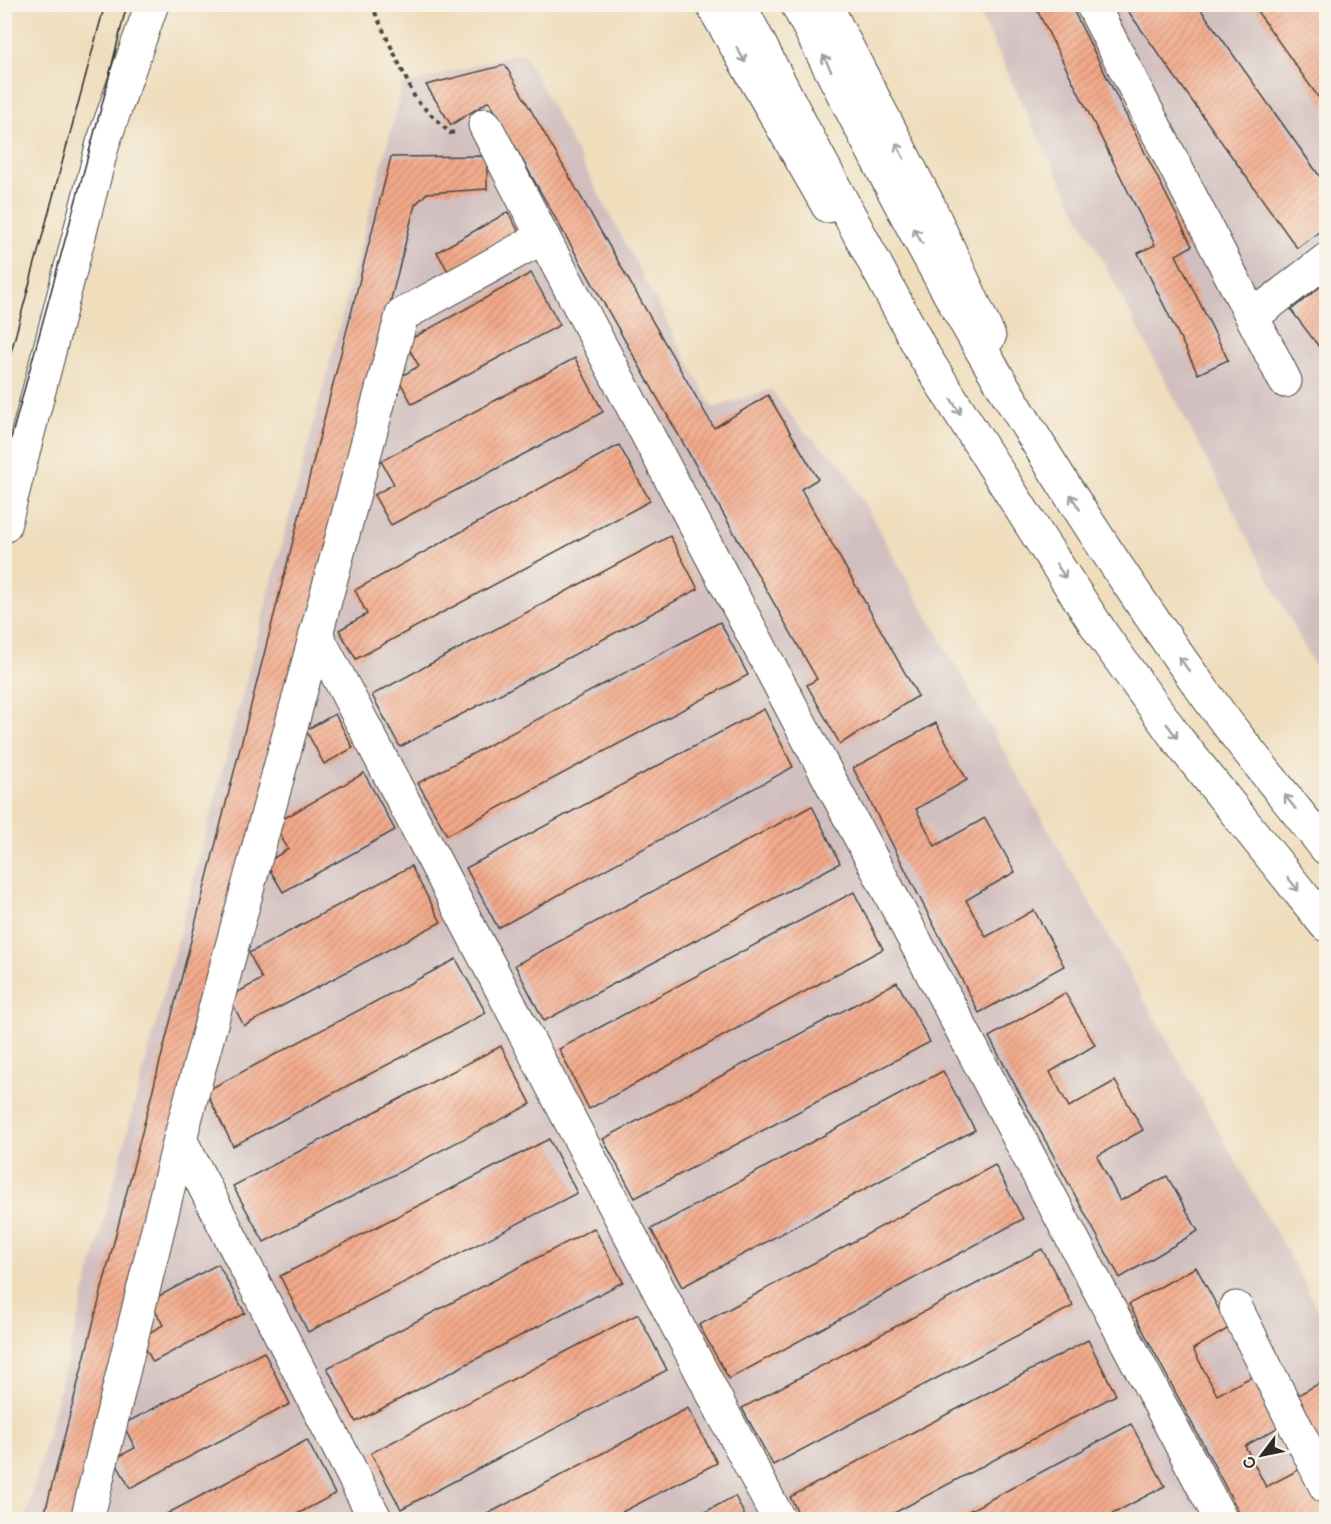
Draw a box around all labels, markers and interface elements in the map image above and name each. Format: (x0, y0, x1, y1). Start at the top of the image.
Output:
one-way arrow (736, 46, 747, 64)
one-way arrow (821, 55, 832, 73)
one-way arrow (894, 142, 906, 160)
one-way arrow (912, 228, 924, 245)
one-way arrow (950, 398, 962, 415)
one-way arrow (1069, 494, 1081, 511)
one-way arrow (1055, 563, 1067, 579)
one-way arrow (1178, 656, 1190, 672)
one-way arrow (1166, 723, 1178, 739)
one-way arrow (1283, 794, 1296, 810)
one-way arrow (1286, 876, 1300, 891)
north arrow (1232, 1425, 1292, 1485)
text: С (1240, 1452, 1262, 1472)

